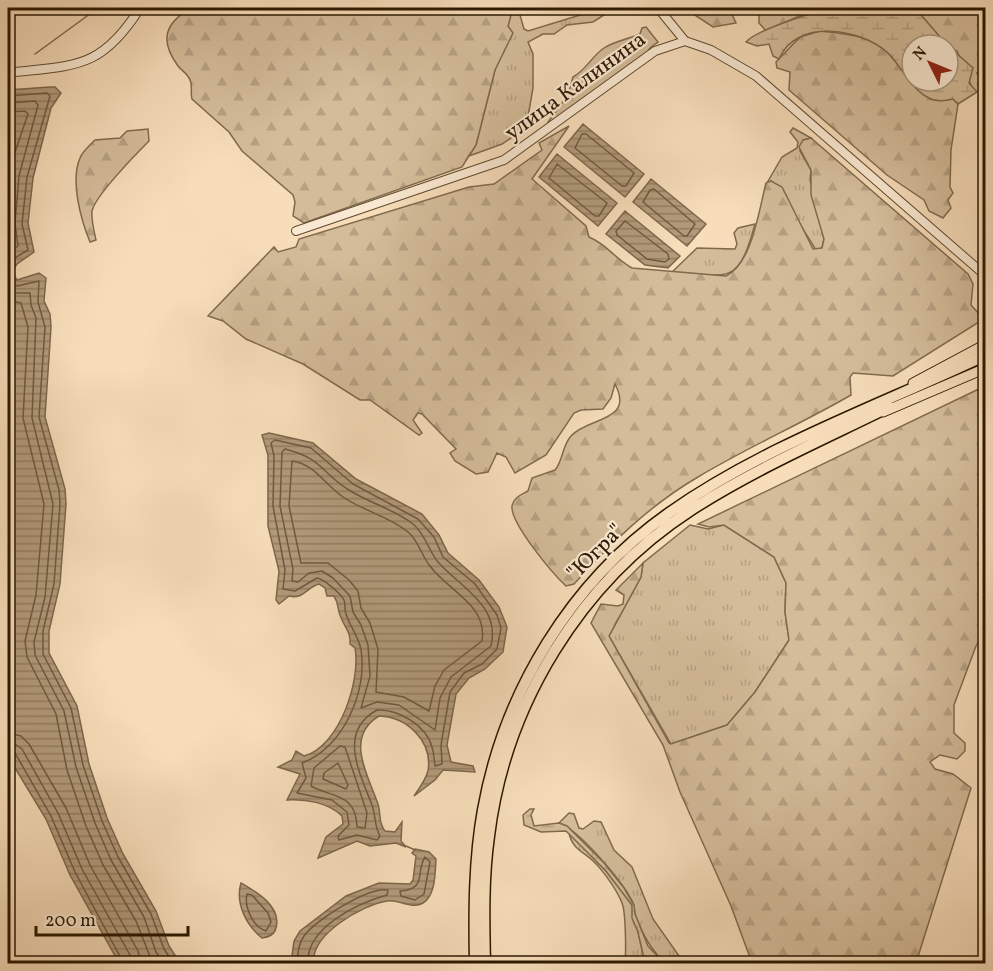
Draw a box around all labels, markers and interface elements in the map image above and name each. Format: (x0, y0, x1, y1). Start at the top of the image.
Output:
street label: улица Калинина (499, 25, 653, 149)
north arrow (900, 33, 960, 93)
text: N (908, 42, 933, 66)
street label: "Югра" (561, 518, 631, 588)
scale bar (36, 899, 188, 937)
text: 200 m (45, 909, 96, 934)

